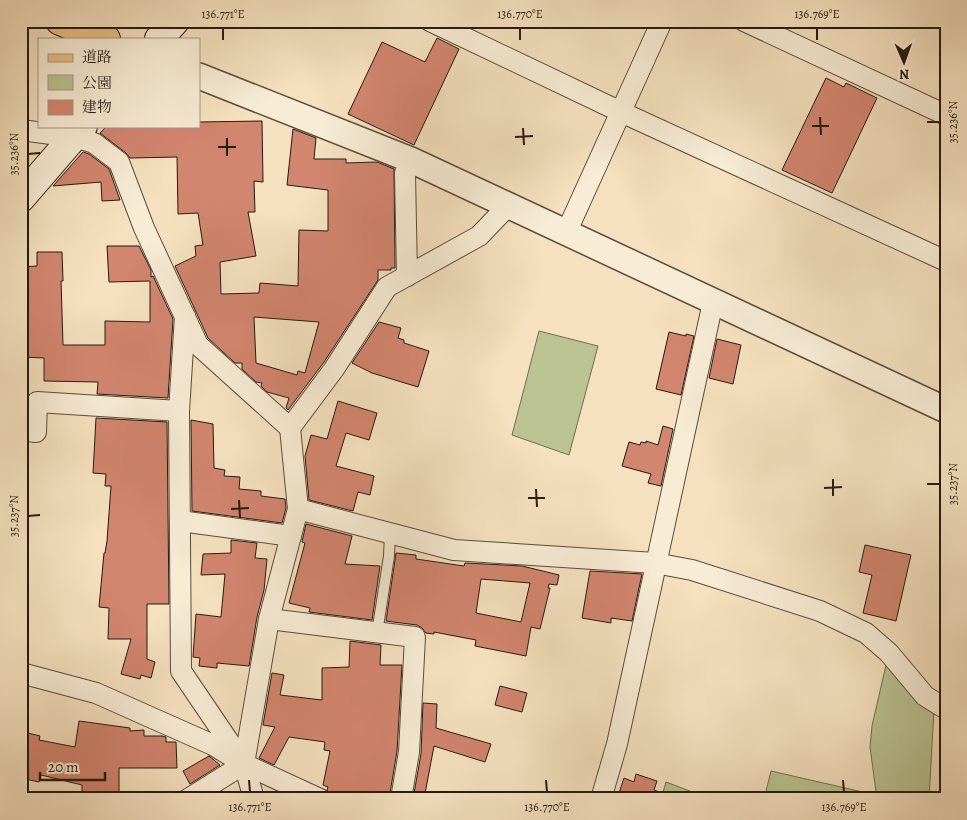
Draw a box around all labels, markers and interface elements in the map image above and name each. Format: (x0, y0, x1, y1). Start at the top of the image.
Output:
text: 136.771°E (201, 6, 245, 22)
text: 136.770°E (497, 6, 543, 22)
text: 136.769°E (794, 6, 840, 22)
legend (38, 38, 200, 128)
north arrow (880, 38, 930, 88)
text: 道路 (82, 47, 112, 67)
text: N (899, 65, 910, 84)
text: 公園 (82, 73, 112, 93)
text: 建物 (82, 97, 112, 117)
text: 35.236°N (945, 100, 961, 143)
text: 35.236°N (6, 132, 22, 175)
text: 35.237°N (945, 463, 961, 505)
text: 35.237°N (6, 495, 22, 537)
scale bar (40, 750, 105, 782)
text: 20 m (48, 757, 79, 777)
text: 136.771°E (228, 799, 272, 815)
text: 136.770°E (524, 799, 570, 815)
text: 136.769°E (821, 799, 867, 815)

